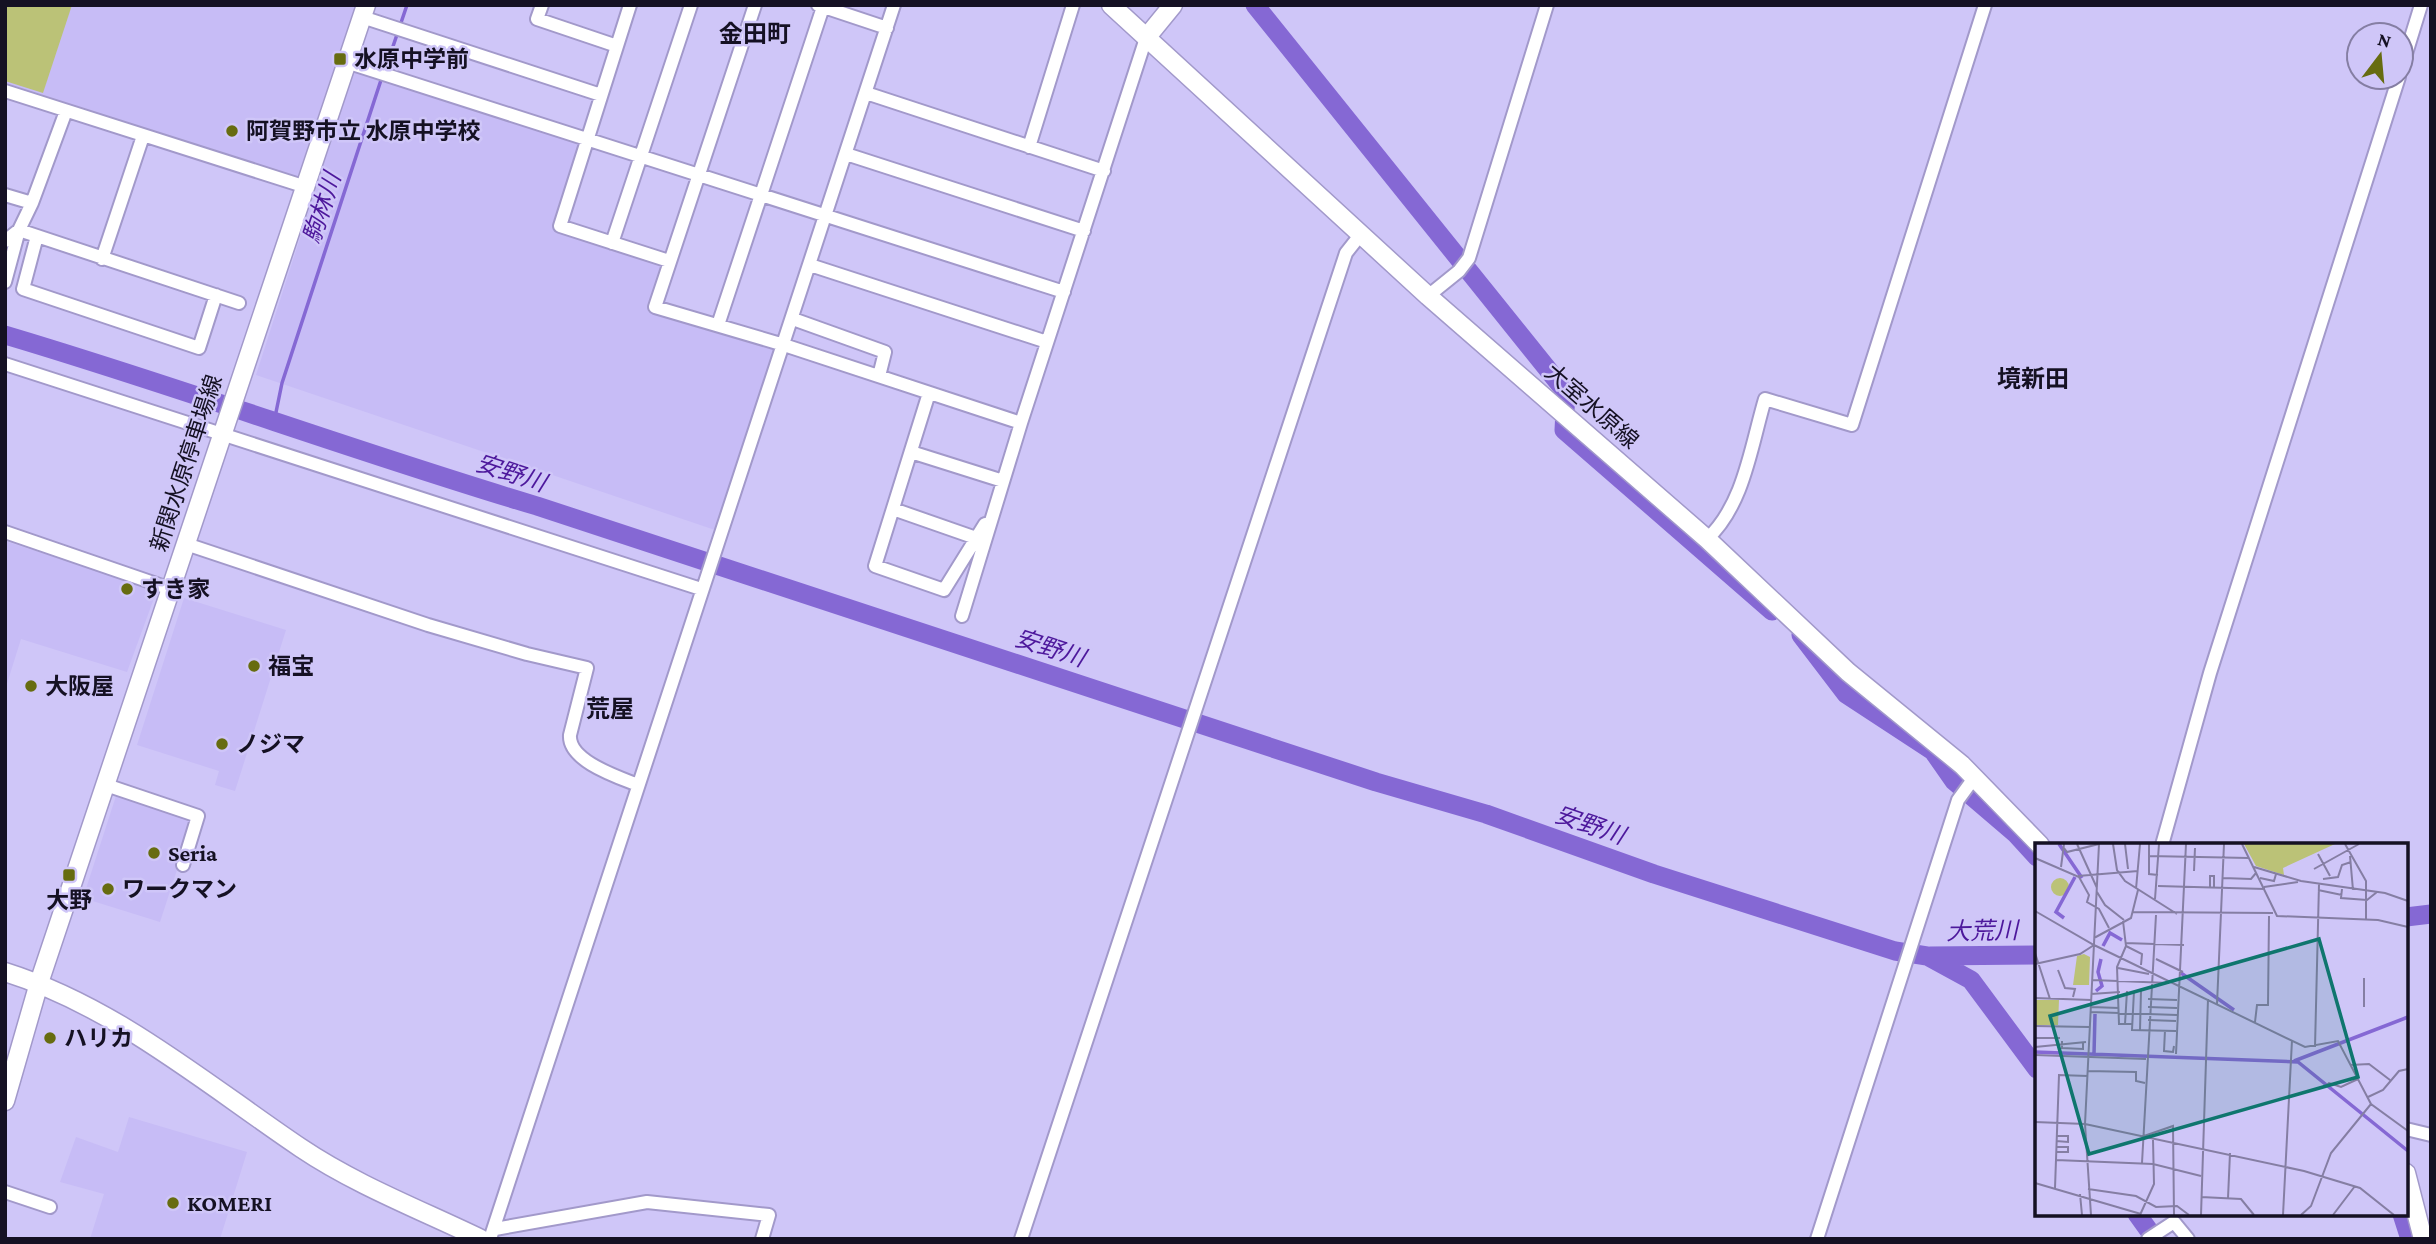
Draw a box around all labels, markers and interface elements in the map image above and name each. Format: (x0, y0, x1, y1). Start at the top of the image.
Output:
district label: 金田町 (719, 20, 791, 47)
north arrow (2345, 21, 2415, 91)
text: N (2375, 28, 2394, 52)
place label: 水原中学前 (354, 46, 469, 72)
marker: 水原中学前 (332, 51, 348, 67)
place label: 阿賀野市立 水原中学校 (246, 118, 480, 144)
marker: 阿賀野市立 水原中学校 (224, 123, 240, 139)
water label: 駒林川 (298, 167, 346, 246)
street label: 大室水原線 (1540, 358, 1644, 454)
district label: 境新田 (1997, 365, 2069, 392)
street label: 新関水原停車場線 (145, 371, 227, 555)
water label: 安野川 (473, 449, 552, 497)
place label: すき家 (141, 576, 210, 602)
marker: すき家 (119, 581, 135, 597)
water label: 安野川 (1012, 624, 1091, 672)
place label: 福宝 (268, 653, 314, 679)
marker: 福宝 (246, 658, 262, 674)
place label: 大阪屋 (45, 673, 114, 699)
marker: 大阪屋 (23, 678, 39, 694)
district label: 荒屋 (586, 695, 634, 722)
place label: ノジマ (236, 731, 305, 757)
marker: ノジマ (214, 736, 230, 752)
water label: 安野川 (1552, 800, 1631, 850)
place label: Seria (168, 840, 218, 866)
inset map (2035, 843, 2408, 1216)
marker: Seria (146, 845, 162, 861)
marker: 大野 (61, 867, 77, 883)
place label: ワークマン (122, 876, 237, 902)
marker: ワークマン (100, 881, 116, 897)
place label: 大野 (46, 887, 92, 913)
water label: 大荒川 (1946, 916, 2021, 945)
place label: ハリカ (64, 1025, 133, 1051)
marker: ハリカ (42, 1030, 58, 1046)
place label: KOMERI (187, 1190, 272, 1216)
marker: KOMERI (165, 1195, 181, 1211)

